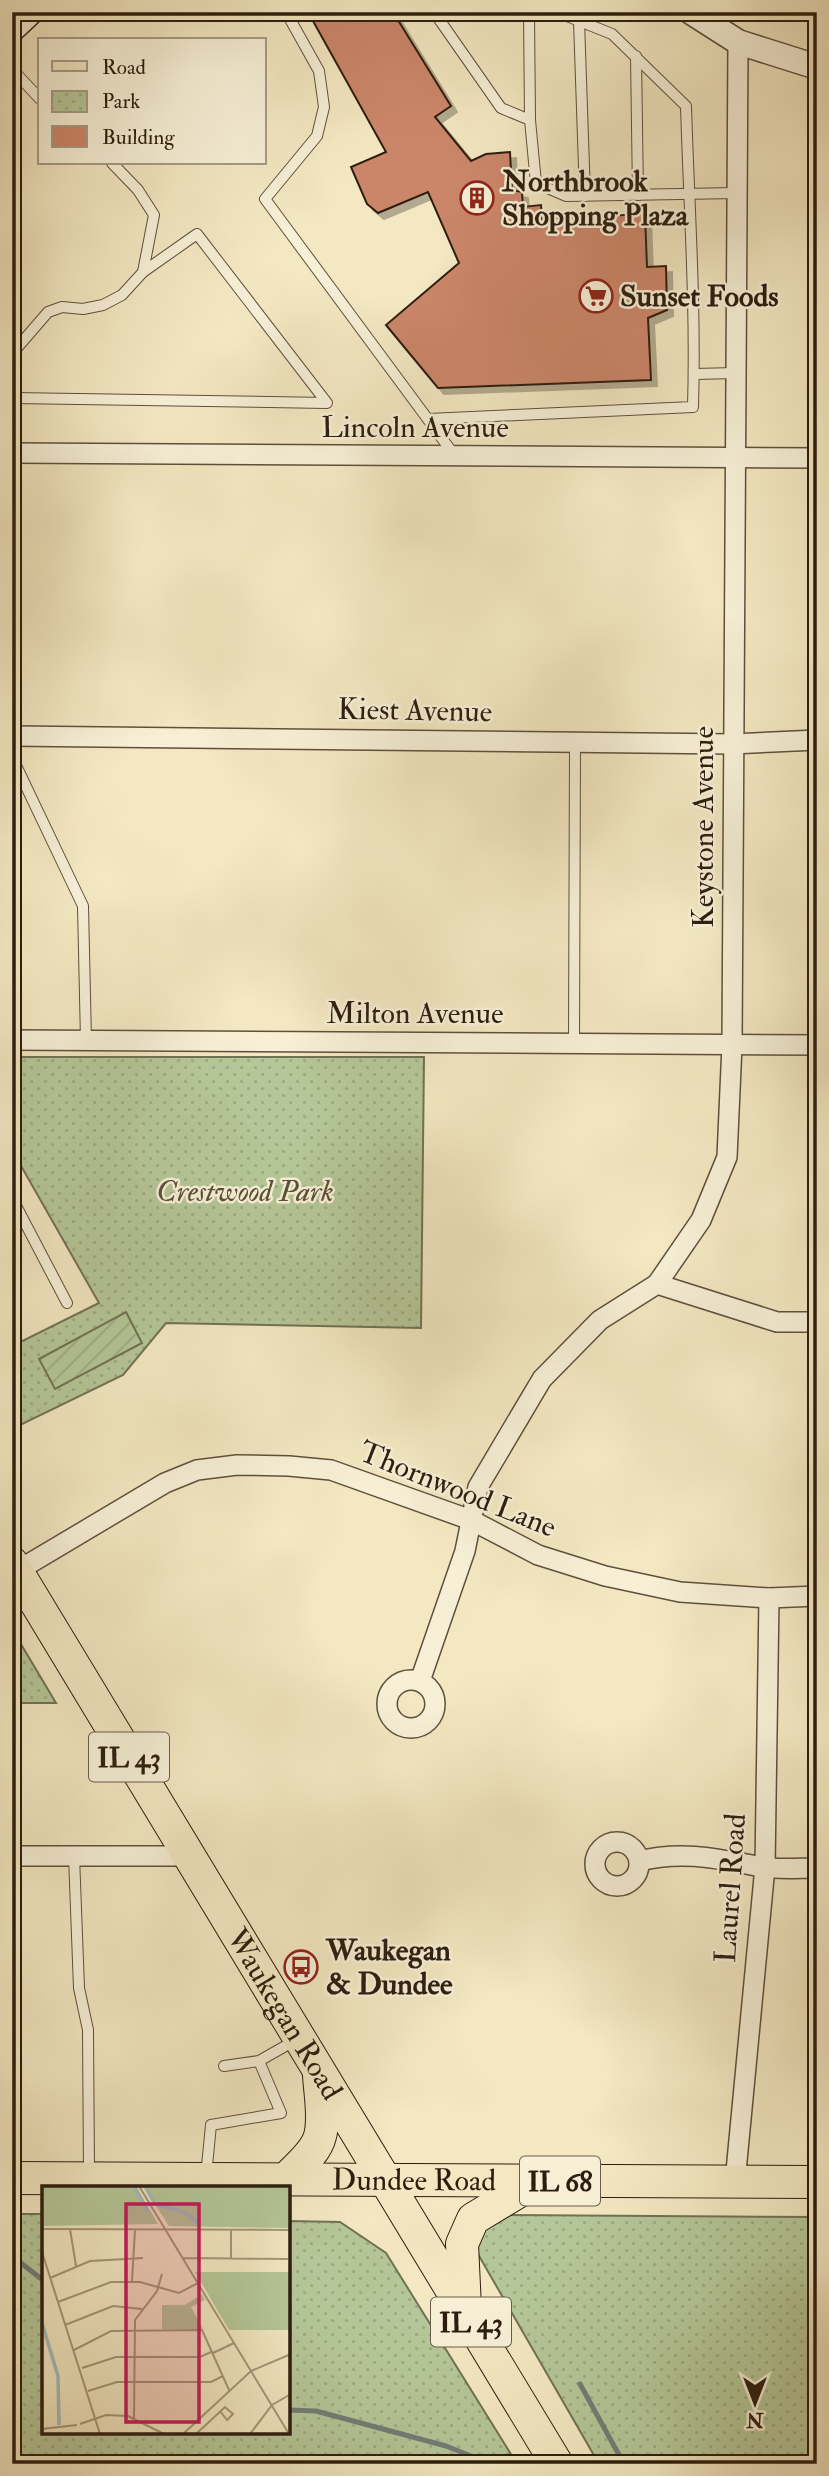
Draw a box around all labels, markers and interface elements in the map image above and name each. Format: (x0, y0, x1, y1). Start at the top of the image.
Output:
legend (38, 38, 266, 164)
text: Road (102, 54, 147, 81)
text: Park (102, 88, 140, 115)
text: Building (102, 124, 175, 151)
place label: Northbrook Shopping Plaza (501, 163, 690, 234)
building icon: Northbrook Shopping Plaza (458, 179, 496, 217)
supermarket icon: Sunset Foods (577, 277, 615, 315)
place label: Sunset Foods (620, 278, 778, 315)
street label: Lincoln Avenue (321, 409, 509, 446)
street label: Kiest Avenue (337, 691, 493, 730)
street label: Keystone Avenue (685, 726, 722, 928)
street label: Milton Avenue (326, 995, 504, 1032)
park label: Crestwood Park (156, 1173, 334, 1210)
street label: Thornwood Lane (354, 1433, 562, 1546)
road number: IL 43 (89, 1732, 169, 1782)
street label: Laurel Road (707, 1812, 754, 1964)
street label: Waukegan Road (218, 1921, 350, 2107)
place label: Waukegan & Dundee (325, 1932, 453, 2003)
bus stop icon: Waukegan & Dundee (282, 1948, 320, 1986)
road number: IL 68 (520, 2156, 600, 2206)
street label: Dundee Road (332, 2162, 496, 2199)
inset map (42, 2186, 290, 2434)
road number: IL 43 (431, 2298, 511, 2346)
north arrow (720, 2368, 790, 2438)
text: N (746, 2407, 765, 2431)

